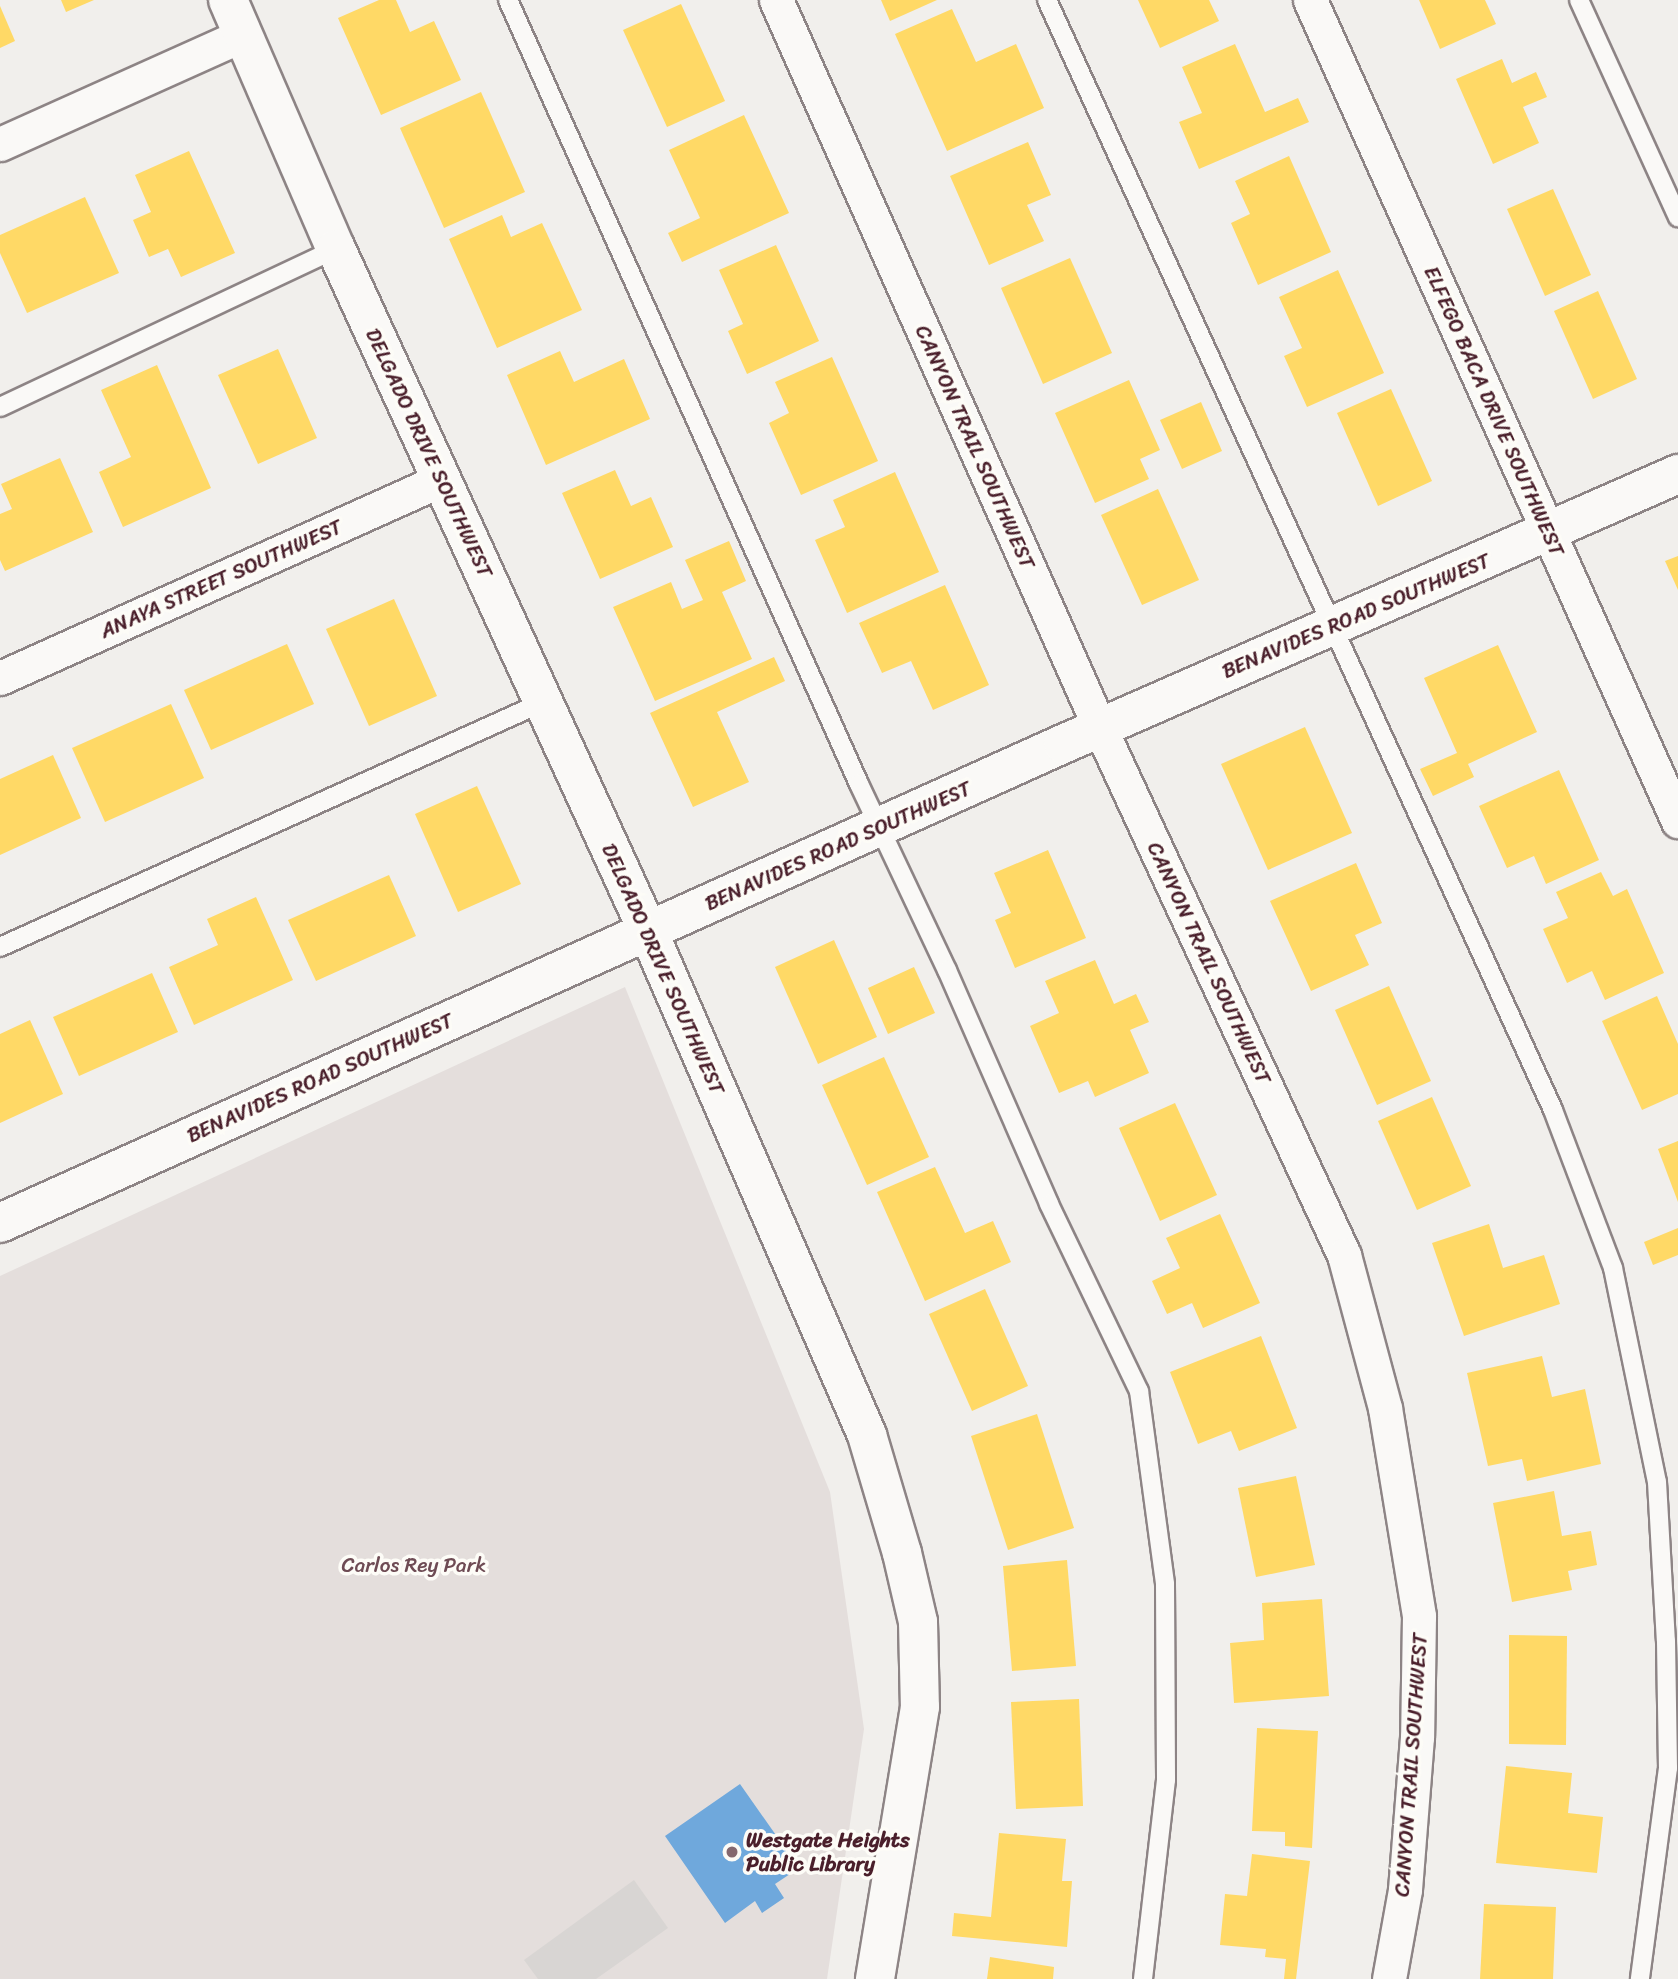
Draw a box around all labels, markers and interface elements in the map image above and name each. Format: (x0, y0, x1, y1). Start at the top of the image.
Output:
street label: ELFEGO BACA DRIVE SOUTHWEST (1418, 261, 1570, 561)
street label: CANYON TRAIL SOUTHWEST (910, 321, 1040, 573)
street label: DELGADO DRIVE SOUTHWEST (360, 324, 498, 582)
street label: ANAYA STREET SOUTHWEST (95, 514, 347, 644)
street label: BENAVIDES ROAD SOUTHWEST (1218, 548, 1494, 684)
street label: BENAVIDES ROAD SOUTHWEST (700, 775, 976, 917)
street label: CANYON TRAIL SOUTHWEST (1142, 838, 1276, 1088)
street label: DELGADO DRIVE SOUTHWEST (596, 839, 730, 1099)
street label: BENAVIDES ROAD SOUTHWEST (182, 1007, 458, 1149)
park label: Carlos Rey Park (341, 1552, 487, 1578)
street label: CANYON TRAIL SOUTHWEST (1389, 1632, 1433, 1898)
place label: Westgate Heights Public Library (746, 1827, 909, 1877)
marker: Westgate Heights Public Library (724, 1844, 740, 1860)

